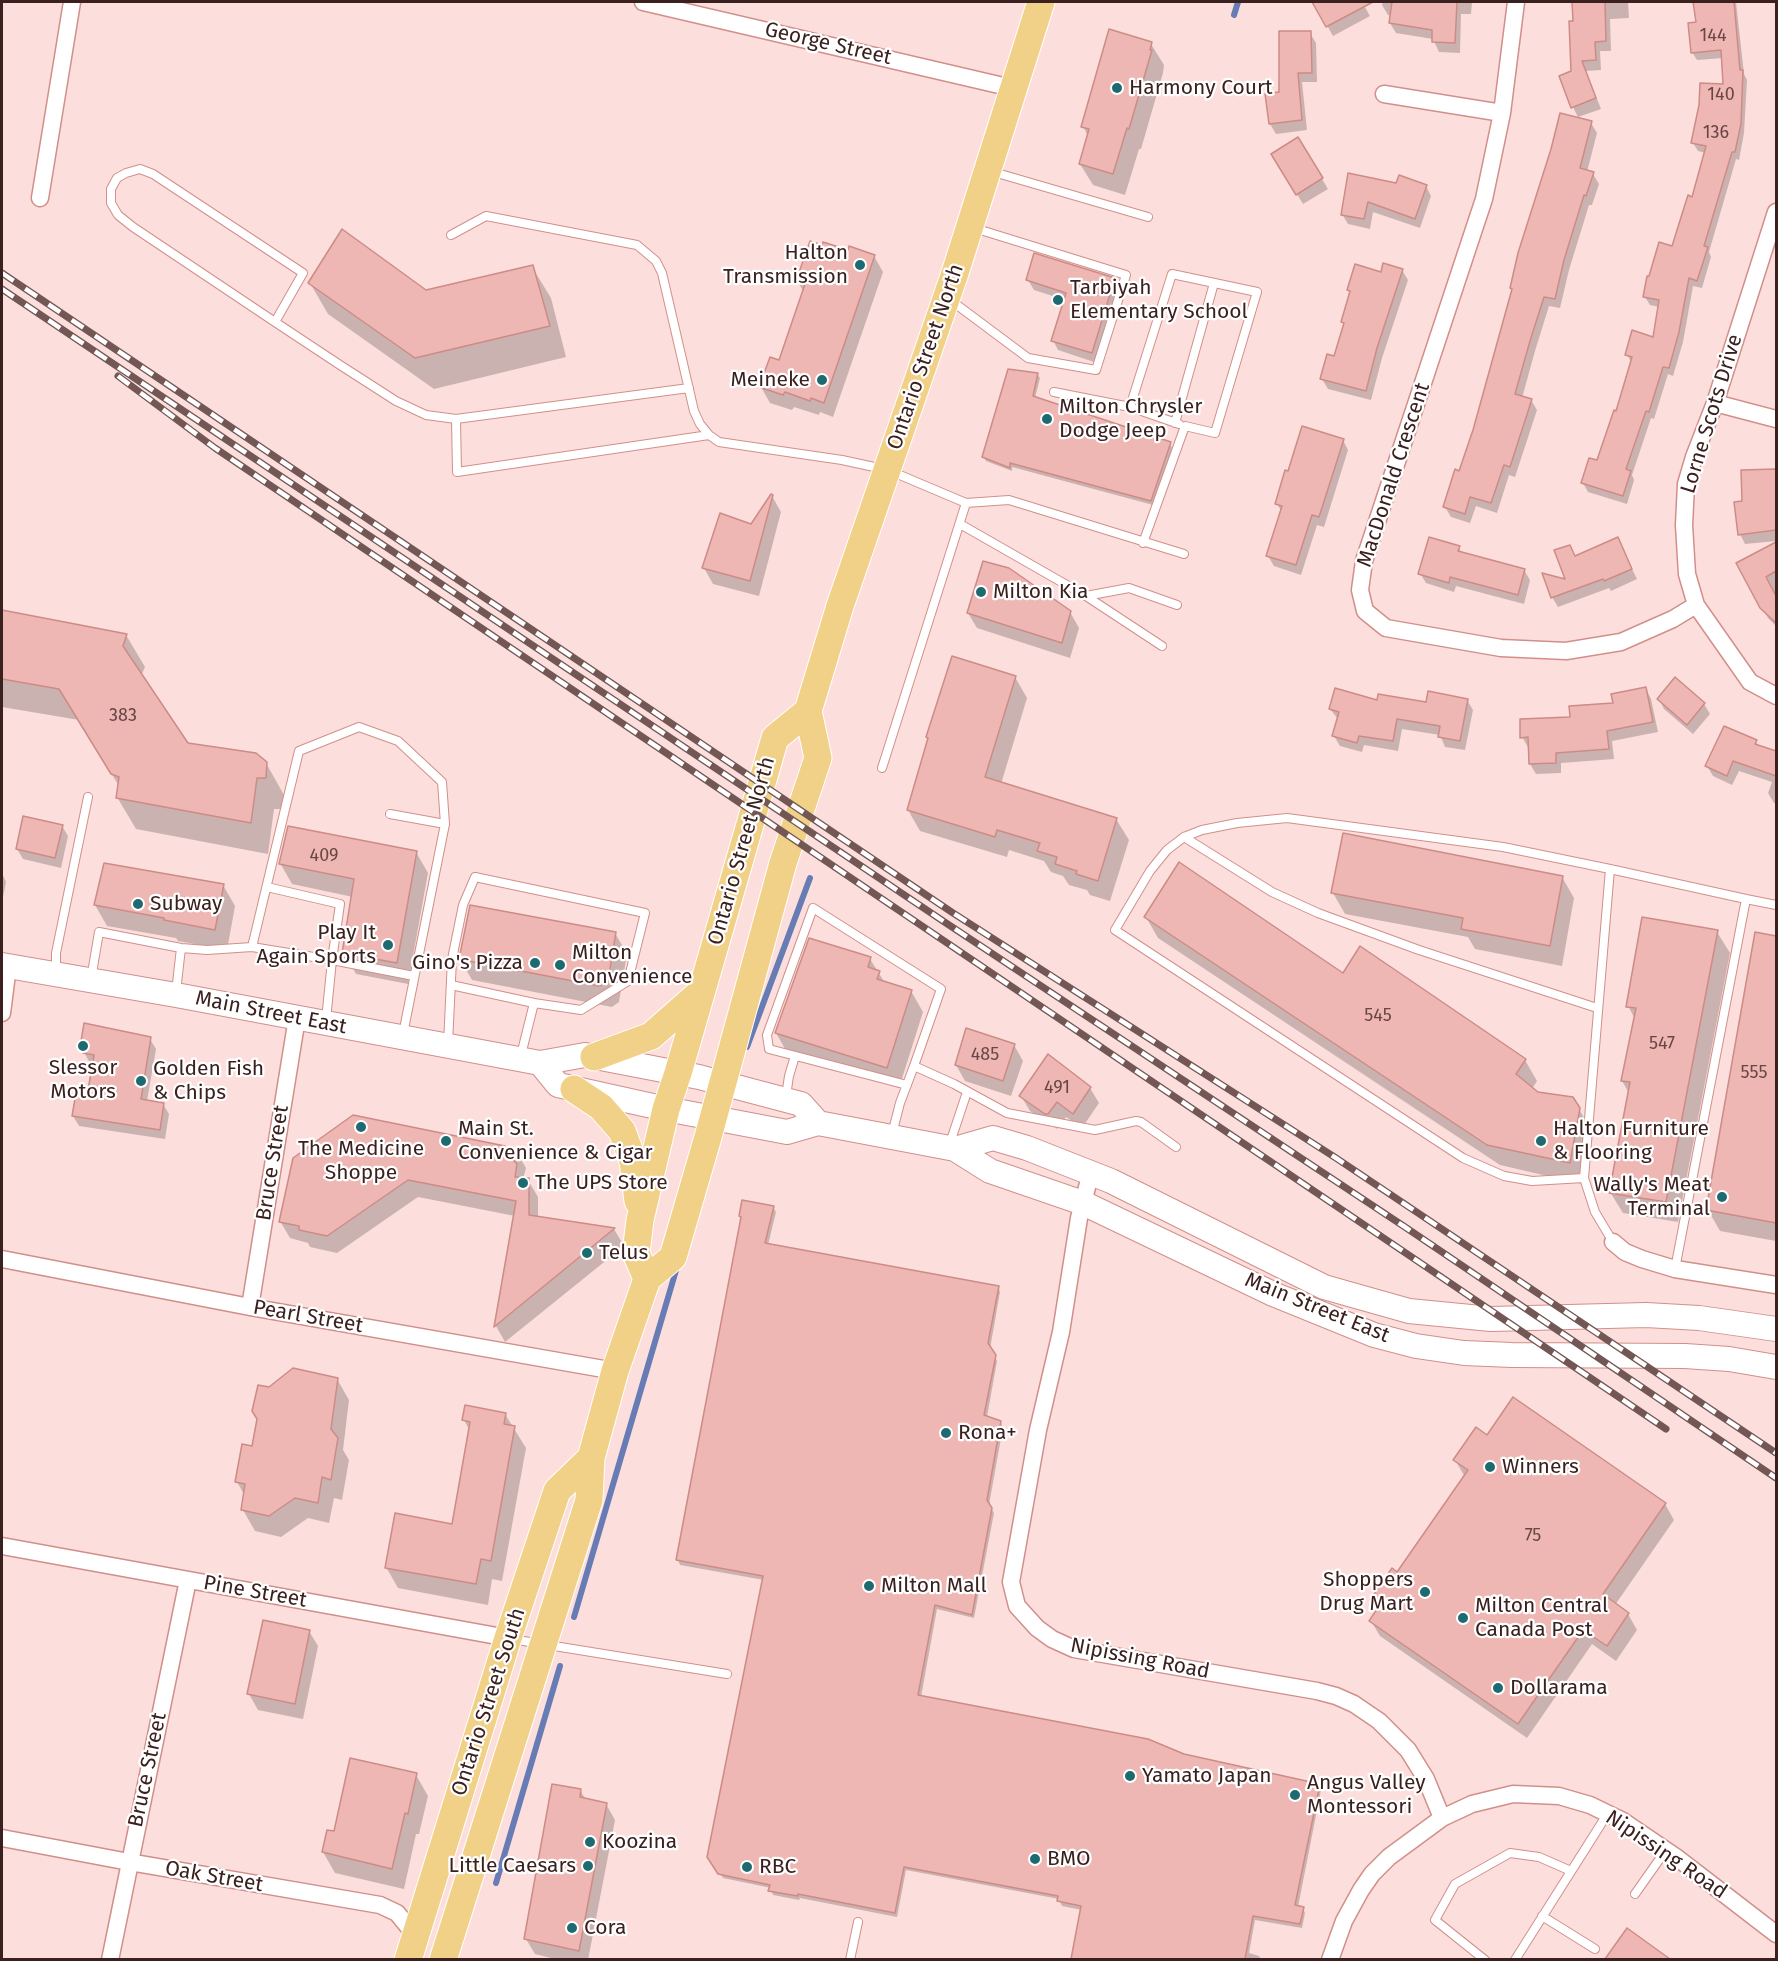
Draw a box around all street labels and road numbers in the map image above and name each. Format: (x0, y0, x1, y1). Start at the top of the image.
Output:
street label: George Street (762, 17, 894, 71)
street label: Ontario Street North (882, 261, 970, 453)
street label: Lorne Scots Drive (1676, 331, 1748, 497)
street label: MacDonald Crescent (1352, 380, 1436, 570)
street label: Ontario Street North (703, 754, 781, 948)
street label: Main Street East (193, 986, 349, 1040)
street label: Bruce Street (251, 1103, 295, 1223)
street label: Main Street East (1241, 1268, 1393, 1348)
street label: Pearl Street (251, 1295, 365, 1339)
street label: Pine Street (201, 1571, 309, 1613)
street label: Ontario Street South (447, 1605, 531, 1799)
street label: Nipissing Road (1068, 1633, 1212, 1685)
street label: Bruce Street (124, 1710, 172, 1830)
street label: Nipissing Road (1600, 1805, 1732, 1905)
street label: Oak Street (163, 1856, 265, 1898)

